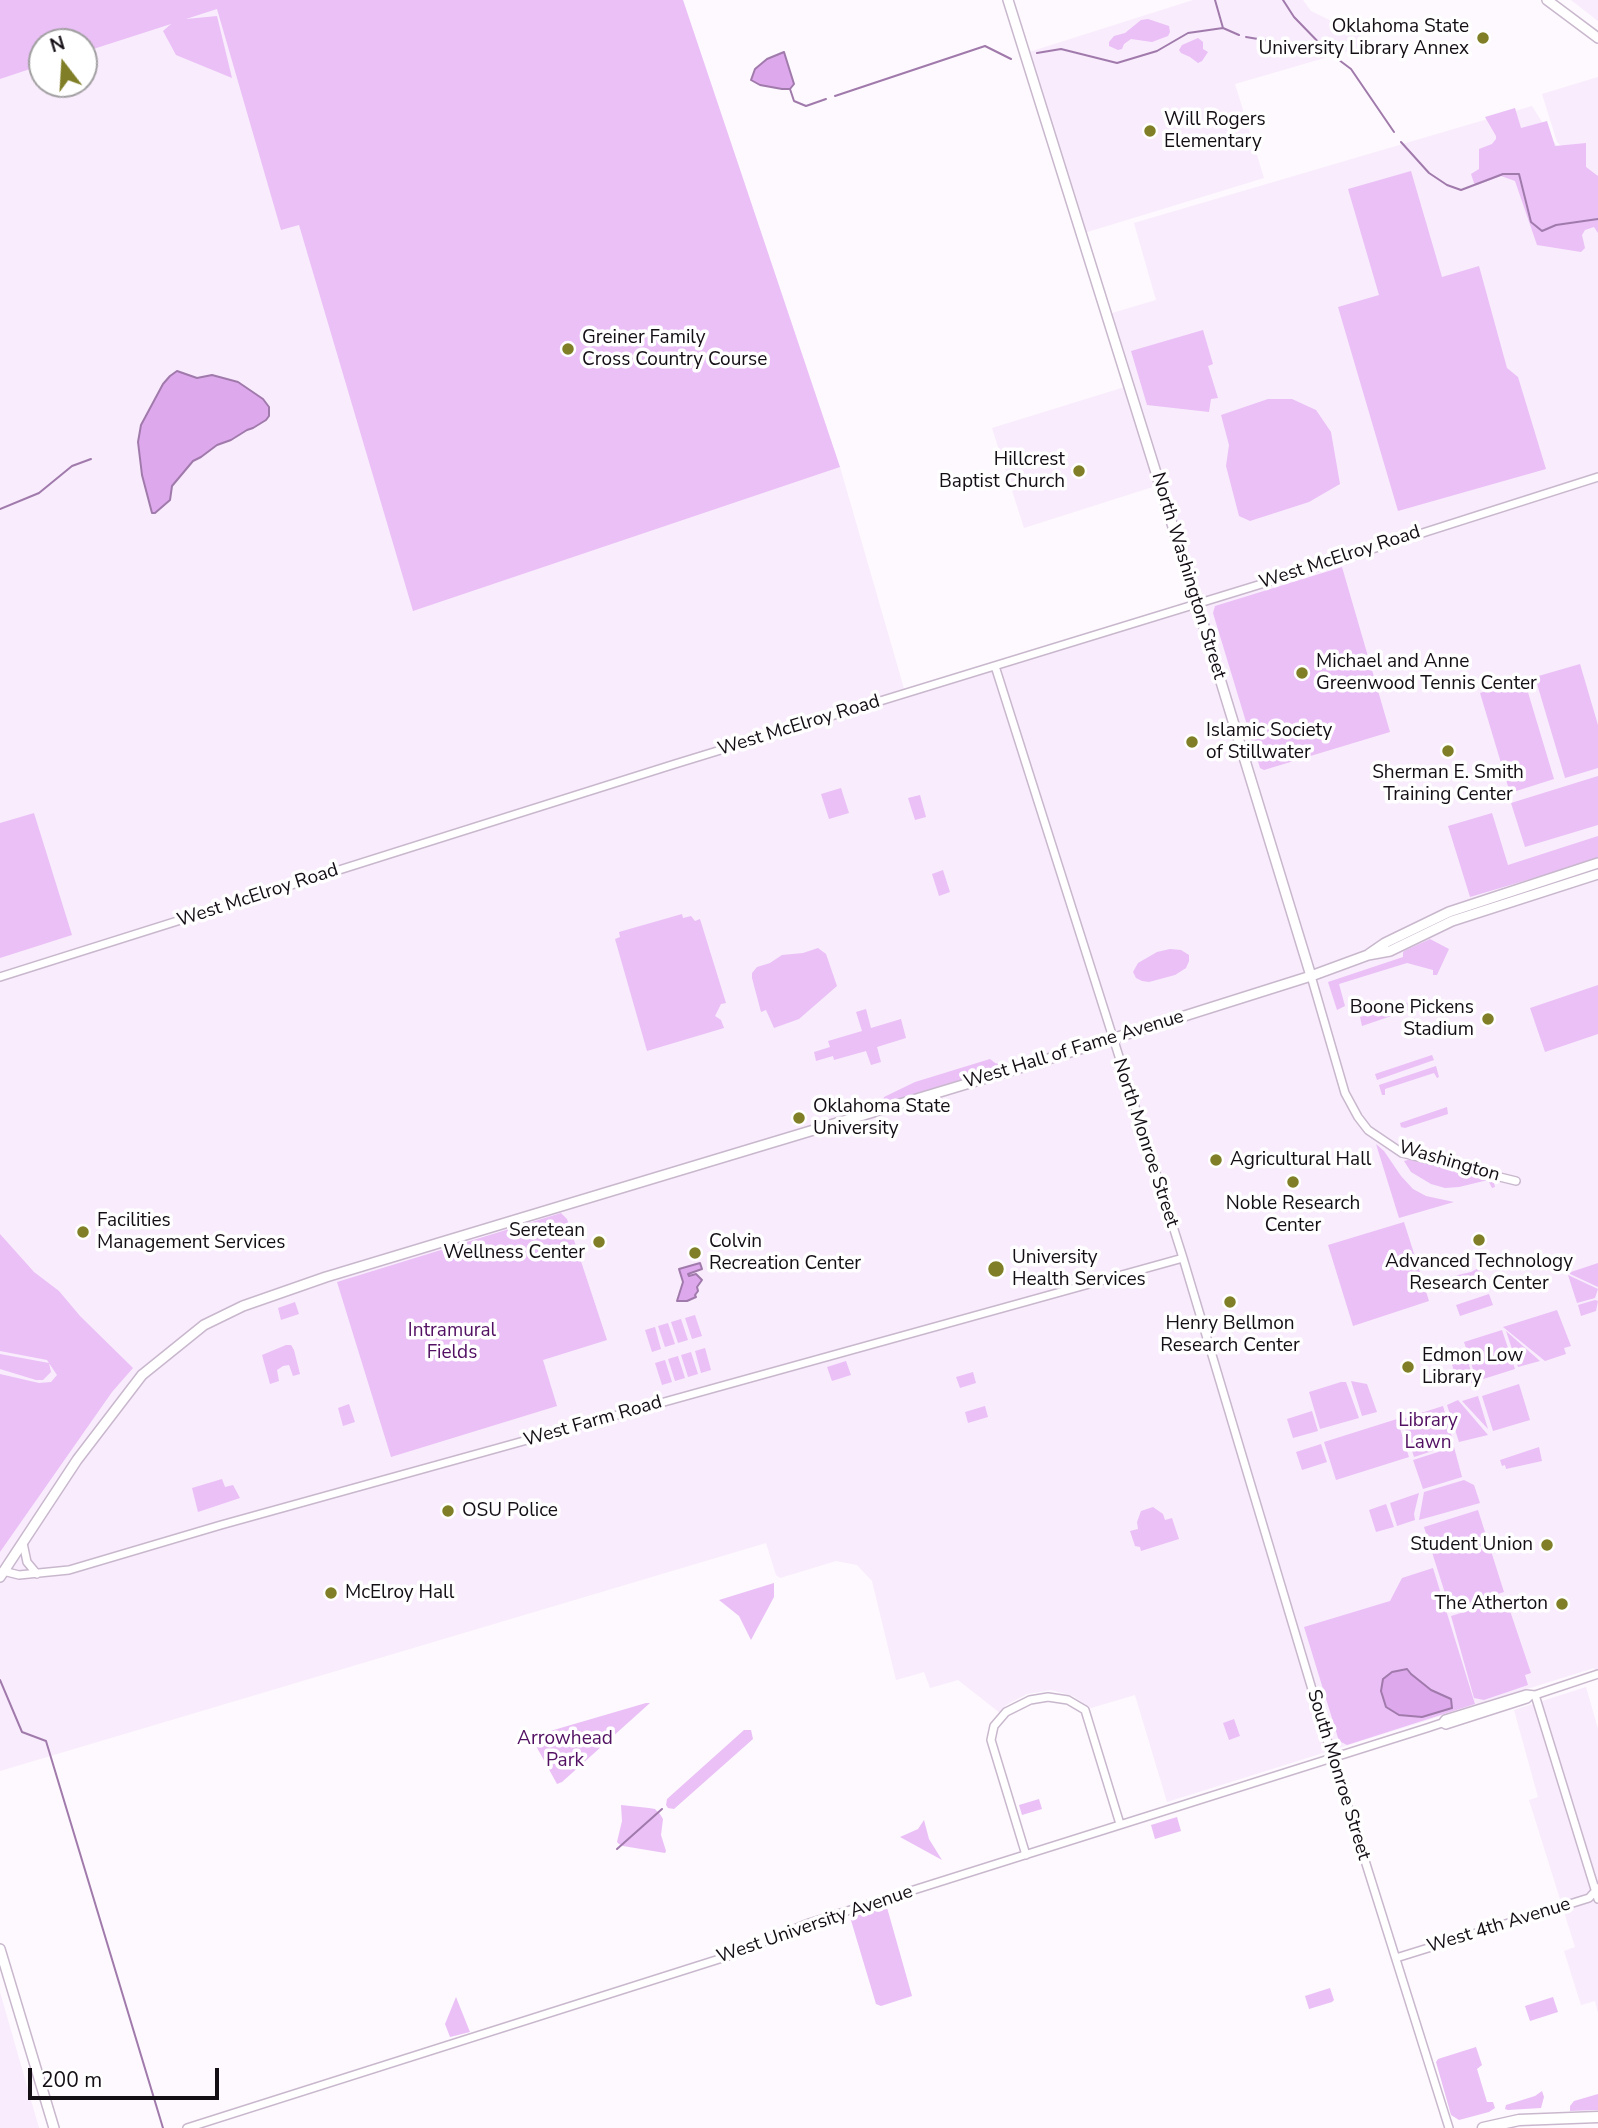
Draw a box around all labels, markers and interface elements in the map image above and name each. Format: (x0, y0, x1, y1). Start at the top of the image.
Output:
place label: Oklahoma State University Library Annex (1258, 16, 1469, 60)
north arrow (28, 28, 98, 98)
text: N (47, 30, 68, 59)
marker: Oklahoma State University Library Annex (1475, 30, 1491, 46)
place label: Will Rogers Elementary (1164, 109, 1266, 153)
marker: Will Rogers Elementary (1142, 123, 1158, 139)
place label: Greiner Family Cross Country Course (582, 327, 767, 371)
marker: Greiner Family Cross Country Course (560, 341, 576, 357)
place label: Hillcrest Baptist Church (939, 449, 1065, 493)
marker: Hillcrest Baptist Church (1071, 463, 1087, 479)
street label: North Washington Street (1146, 470, 1230, 682)
street label: West McElroy Road (1256, 521, 1424, 595)
place label: Michael and Anne Greenwood Tennis Center (1316, 651, 1537, 695)
marker: Michael and Anne Greenwood Tennis Center (1294, 665, 1310, 681)
street label: West McElroy Road (715, 691, 883, 761)
place label: Islamic Society of Stillwater (1206, 720, 1332, 764)
marker: Islamic Society of Stillwater (1184, 734, 1200, 750)
marker: Sherman E. Smith Training Center (1440, 743, 1456, 759)
place label: Sherman E. Smith Training Center (1372, 762, 1524, 806)
street label: West McElroy Road (174, 859, 342, 933)
place label: Boone Pickens Stadium (1350, 997, 1474, 1041)
street label: West Hall of Fame Avenue (961, 1006, 1187, 1094)
marker: Boone Pickens Stadium (1480, 1011, 1496, 1027)
street label: North Monroe Street (1107, 1056, 1183, 1230)
place label: Oklahoma State University (813, 1096, 950, 1140)
marker: Oklahoma State University (791, 1110, 807, 1126)
street label: Washington (1396, 1137, 1502, 1187)
place label: Agricultural Hall (1230, 1149, 1371, 1171)
marker: Agricultural Hall (1208, 1152, 1224, 1168)
marker: Noble Research Center (1285, 1174, 1301, 1190)
place label: Noble Research Center (1226, 1193, 1360, 1237)
place label: Facilities Management Services (97, 1210, 285, 1254)
place label: Seretean Wellness Center (443, 1220, 585, 1264)
marker: Facilities Management Services (75, 1224, 91, 1240)
place label: Colvin Recreation Center (709, 1231, 861, 1275)
marker: Advanced Technology Research Center (1471, 1232, 1487, 1248)
marker: Seretean Wellness Center (591, 1234, 607, 1250)
marker: Colvin Recreation Center (687, 1245, 703, 1261)
place label: University Health Services (1012, 1247, 1146, 1291)
place label: Advanced Technology Research Center (1385, 1251, 1573, 1295)
marker: University Health Services (986, 1259, 1006, 1279)
marker: Henry Bellmon Research Center (1222, 1294, 1238, 1310)
place label: Henry Bellmon Research Center (1160, 1313, 1300, 1357)
park label: Intramural Fields (408, 1320, 496, 1364)
place label: Edmon Low Library (1422, 1345, 1523, 1389)
marker: Edmon Low Library (1400, 1359, 1416, 1375)
street label: West Farm Road (521, 1391, 665, 1453)
park label: Library Lawn (1398, 1410, 1458, 1454)
place label: OSU Police (462, 1500, 558, 1522)
marker: OSU Police (440, 1503, 456, 1519)
place label: Student Union (1410, 1534, 1533, 1556)
marker: Student Union (1539, 1537, 1555, 1553)
place label: McElroy Hall (345, 1582, 454, 1604)
marker: McElroy Hall (323, 1585, 339, 1601)
place label: The Atherton (1434, 1593, 1548, 1615)
marker: The Atherton (1554, 1596, 1570, 1612)
street label: South Monroe Street (1301, 1687, 1375, 1863)
park label: Arrowhead Park (517, 1728, 613, 1772)
street label: West University Avenue (714, 1881, 916, 1969)
street label: West 4th Avenue (1424, 1893, 1574, 1959)
scale bar (32, 2054, 222, 2098)
text: 200 m (41, 2066, 102, 2094)

